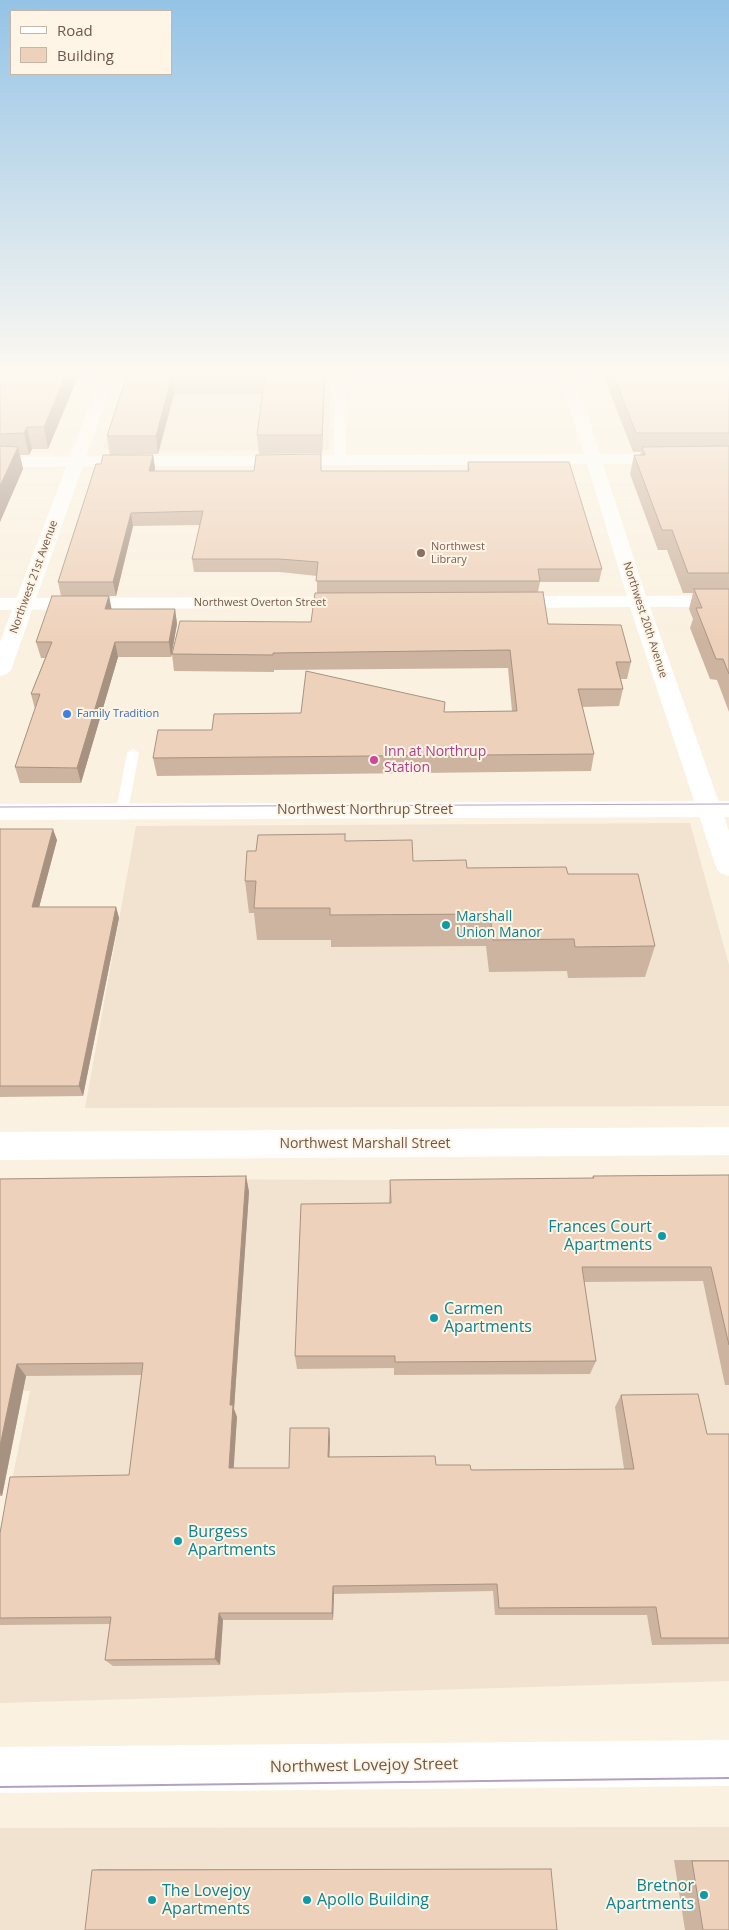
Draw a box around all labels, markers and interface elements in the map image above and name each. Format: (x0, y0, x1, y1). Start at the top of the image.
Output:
legend (10, 10, 172, 75)
text: Road (57, 20, 93, 40)
text: Building (57, 45, 114, 65)
street label: Northwest 21st Avenue (7, 519, 61, 635)
place label: Northwest Library (431, 540, 485, 566)
marker: Northwest Library (415, 547, 427, 559)
street label: Northwest 20th Avenue (620, 560, 670, 680)
street label: Northwest Overton Street (194, 596, 326, 610)
place label: Family Tradition (77, 707, 159, 721)
marker: Family Tradition (61, 708, 73, 720)
place label: Inn at Northrup Station (384, 744, 486, 776)
marker: Inn at Northrup Station (368, 754, 380, 766)
street label: Northwest Northrup Street (277, 802, 453, 818)
place label: Marshall Union Manor (456, 909, 542, 942)
marker: Marshall Union Manor (440, 919, 452, 931)
street label: Northwest Marshall Street (279, 1136, 451, 1152)
place label: Frances Court Apartments (548, 1217, 652, 1255)
marker: Frances Court Apartments (656, 1230, 668, 1242)
place label: Carmen Apartments (444, 1299, 532, 1337)
marker: Carmen Apartments (428, 1312, 440, 1324)
place label: Burgess Apartments (188, 1522, 276, 1560)
marker: Burgess Apartments (172, 1535, 184, 1547)
street label: Northwest Lovejoy Street (270, 1755, 458, 1777)
place label: Bretnor Apartments (606, 1876, 694, 1914)
place label: The Lovejoy Apartments (162, 1881, 250, 1919)
marker: Bretnor Apartments (698, 1889, 710, 1901)
place label: Apollo Building (317, 1890, 429, 1910)
marker: The Lovejoy Apartments (146, 1894, 158, 1906)
marker: Apollo Building (301, 1894, 313, 1906)

